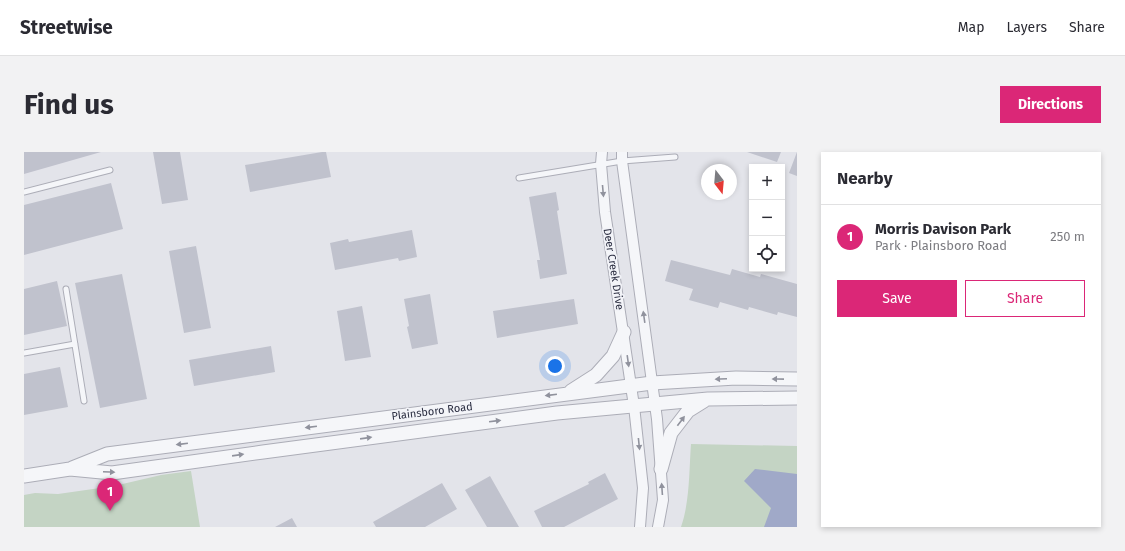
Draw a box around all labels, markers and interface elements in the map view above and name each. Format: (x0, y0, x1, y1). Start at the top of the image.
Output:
text: Streetwise (20, 16, 113, 39)
text: Map (958, 19, 984, 36)
text: Layers (1006, 19, 1047, 36)
text: Share (1069, 19, 1105, 36)
button: Directions (1000, 86, 1101, 123)
text: Find us (24, 88, 114, 121)
north arrow (701, 164, 737, 200)
map controls (749, 164, 785, 272)
button: + (749, 164, 785, 200)
text: Nearby (837, 168, 892, 189)
one-way arrow (600, 185, 606, 197)
button: − (749, 200, 785, 236)
text: Morris Davison Park (875, 220, 1011, 238)
street label: Deer Creek Drive (601, 227, 626, 311)
text: 1 (847, 229, 853, 244)
text: 250 m (1050, 229, 1085, 244)
button: locate (749, 236, 785, 272)
text: Park · Plainsboro Road (875, 238, 1007, 253)
button: Save (837, 280, 957, 317)
button: Share (965, 280, 1085, 317)
one-way arrow (641, 311, 647, 323)
one-way arrow (625, 355, 631, 367)
your location (545, 356, 565, 376)
one-way arrow (715, 376, 727, 383)
one-way arrow (771, 376, 784, 382)
one-way arrow (545, 392, 557, 399)
street label: Plainsboro Road (391, 400, 473, 423)
one-way arrow (676, 415, 685, 426)
one-way arrow (489, 418, 501, 424)
one-way arrow (305, 424, 317, 430)
one-way arrow (360, 435, 372, 441)
one-way arrow (635, 438, 642, 450)
one-way arrow (176, 441, 188, 447)
one-way arrow (231, 452, 244, 458)
one-way arrow (103, 469, 116, 475)
pin: 1 (97, 478, 123, 511)
one-way arrow (658, 482, 665, 495)

